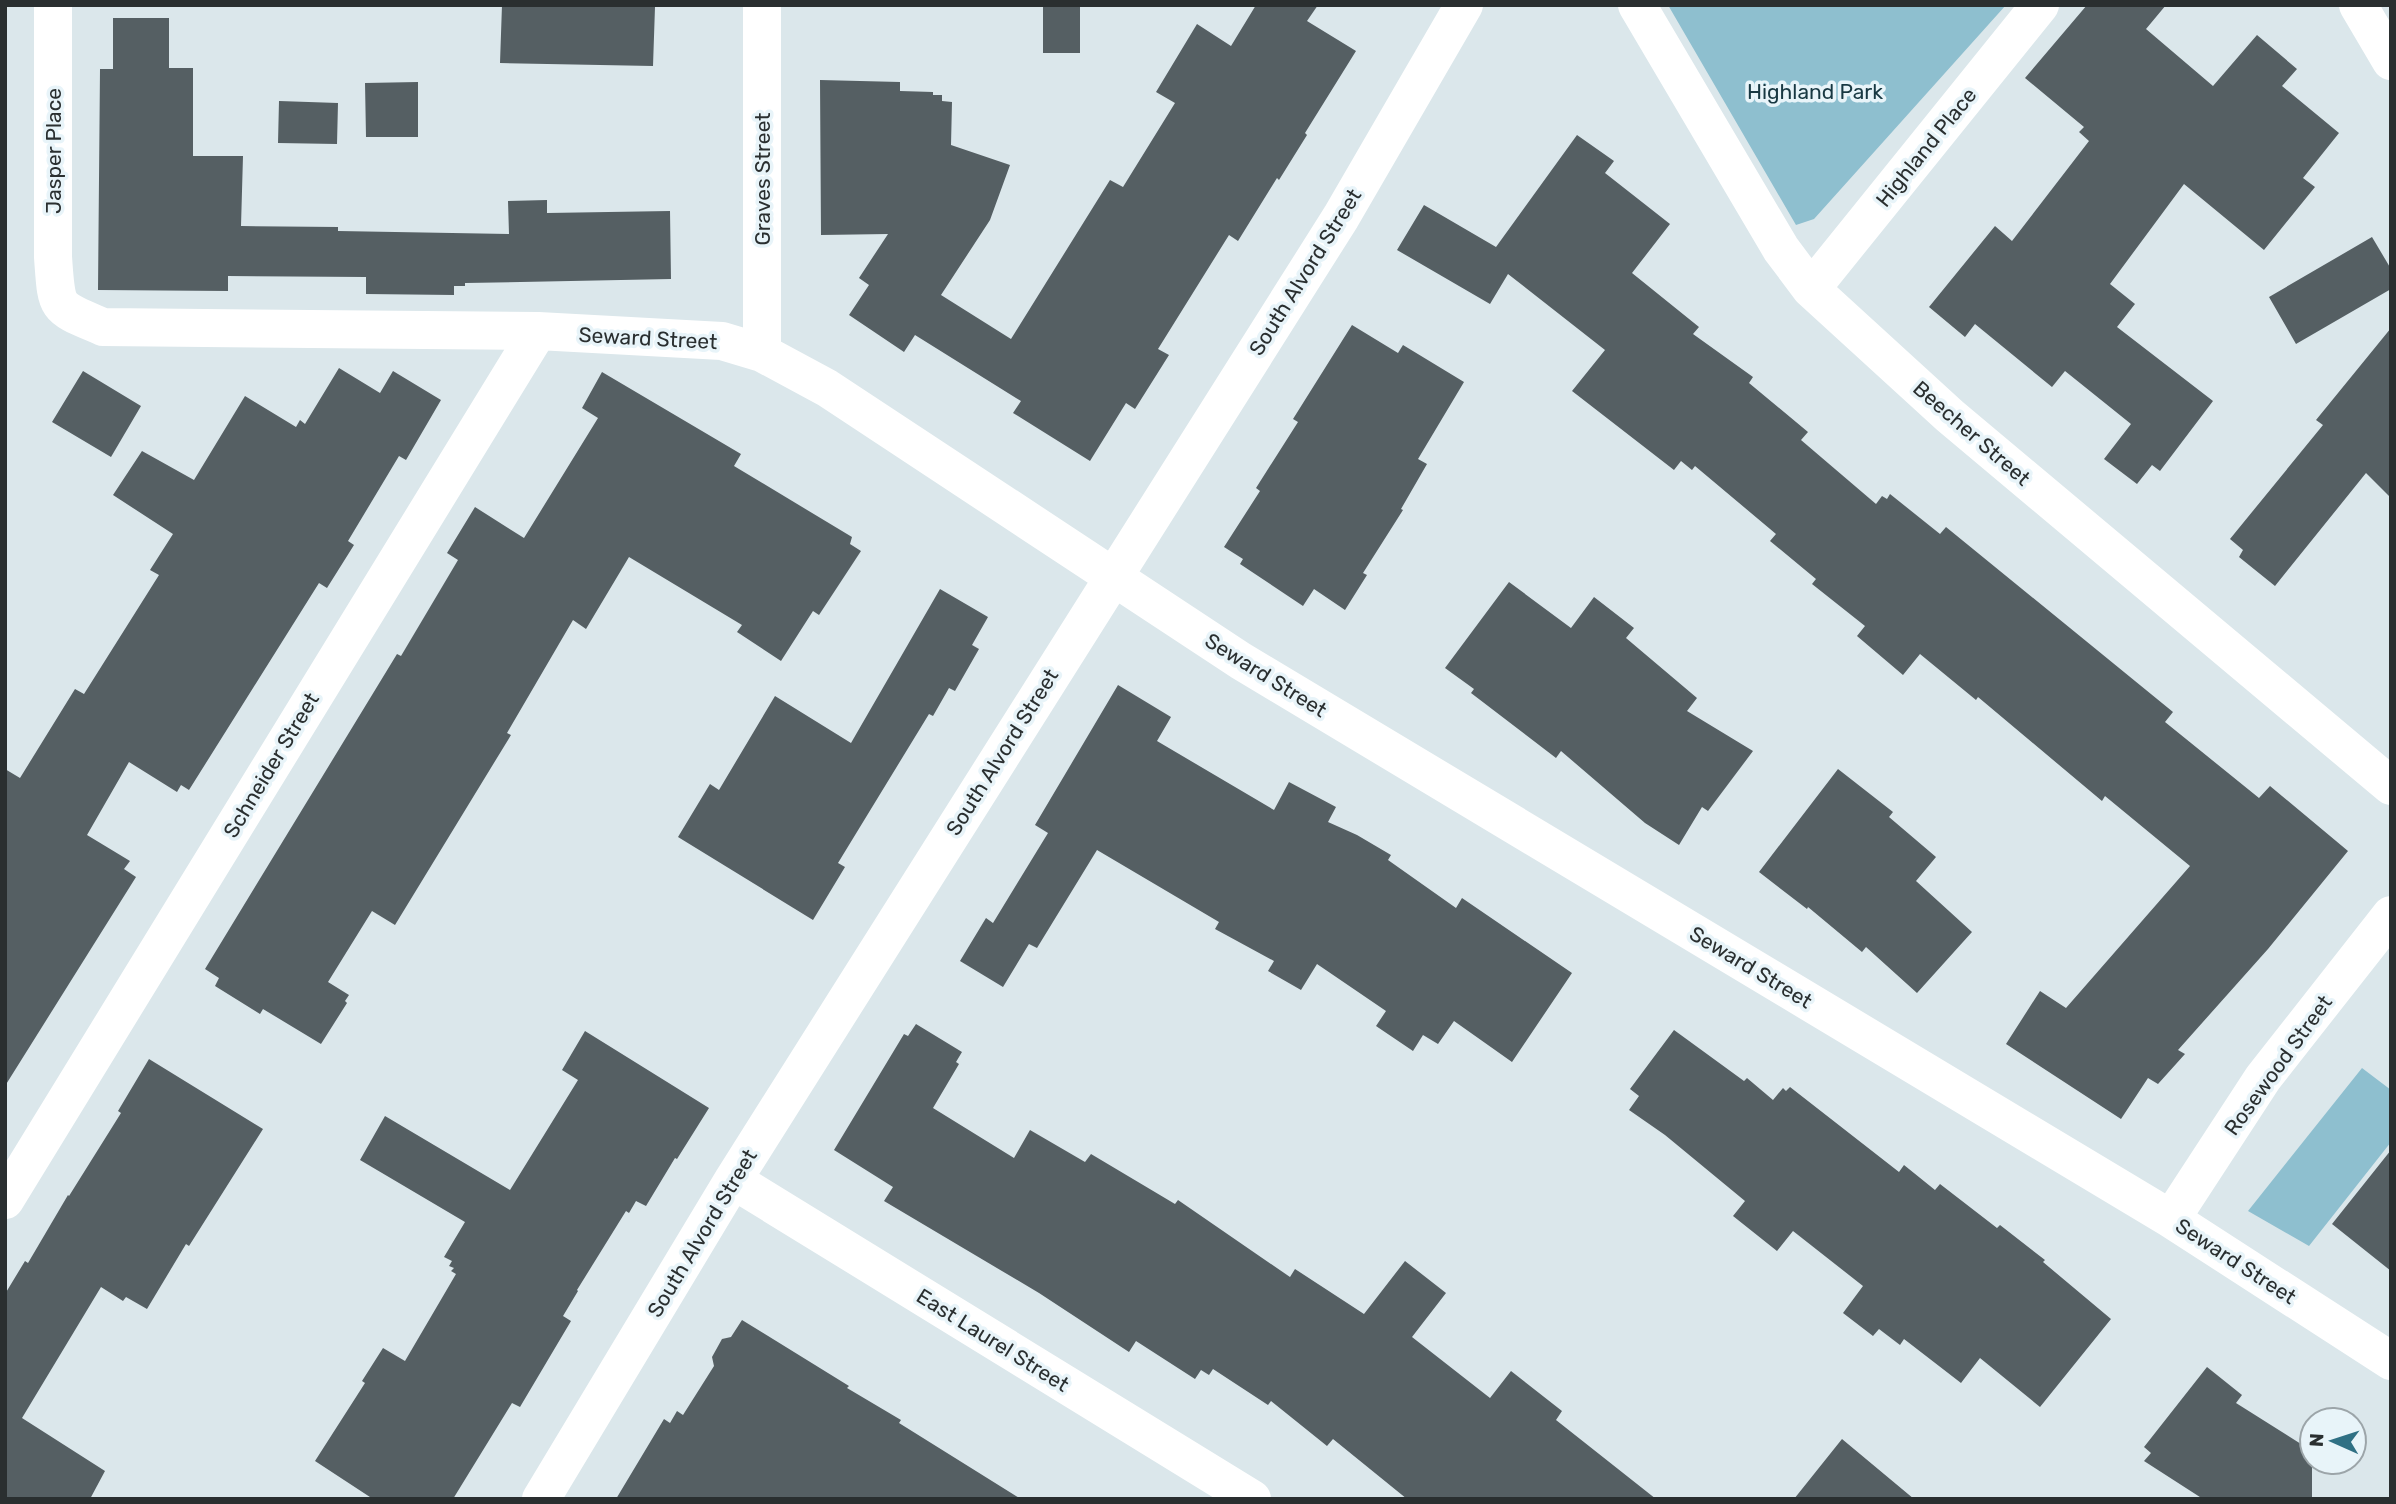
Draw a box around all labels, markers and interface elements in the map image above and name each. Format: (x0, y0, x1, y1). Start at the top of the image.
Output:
park label: Highland Park (1747, 79, 1883, 104)
street label: Highland Place (1870, 82, 1982, 212)
street label: Jasper Place (41, 88, 66, 214)
street label: Graves Street (750, 112, 775, 246)
street label: South Alvord Street (1244, 184, 1366, 360)
street label: Seward Street (578, 322, 718, 354)
street label: Beecher Street (1908, 375, 2036, 491)
street label: Seward Street (1201, 628, 1331, 722)
street label: South Alvord Street (941, 664, 1063, 840)
street label: Schneider Street (218, 688, 324, 842)
street label: Seward Street (1685, 921, 1817, 1013)
street label: Rosewood Street (2219, 990, 2337, 1140)
street label: South Alvord Street (642, 1144, 762, 1322)
street label: Seward Street (2171, 1213, 2301, 1309)
street label: East Laurel Street (912, 1283, 1074, 1397)
north arrow (2298, 1406, 2368, 1476)
text: N (2305, 1433, 2328, 1448)

